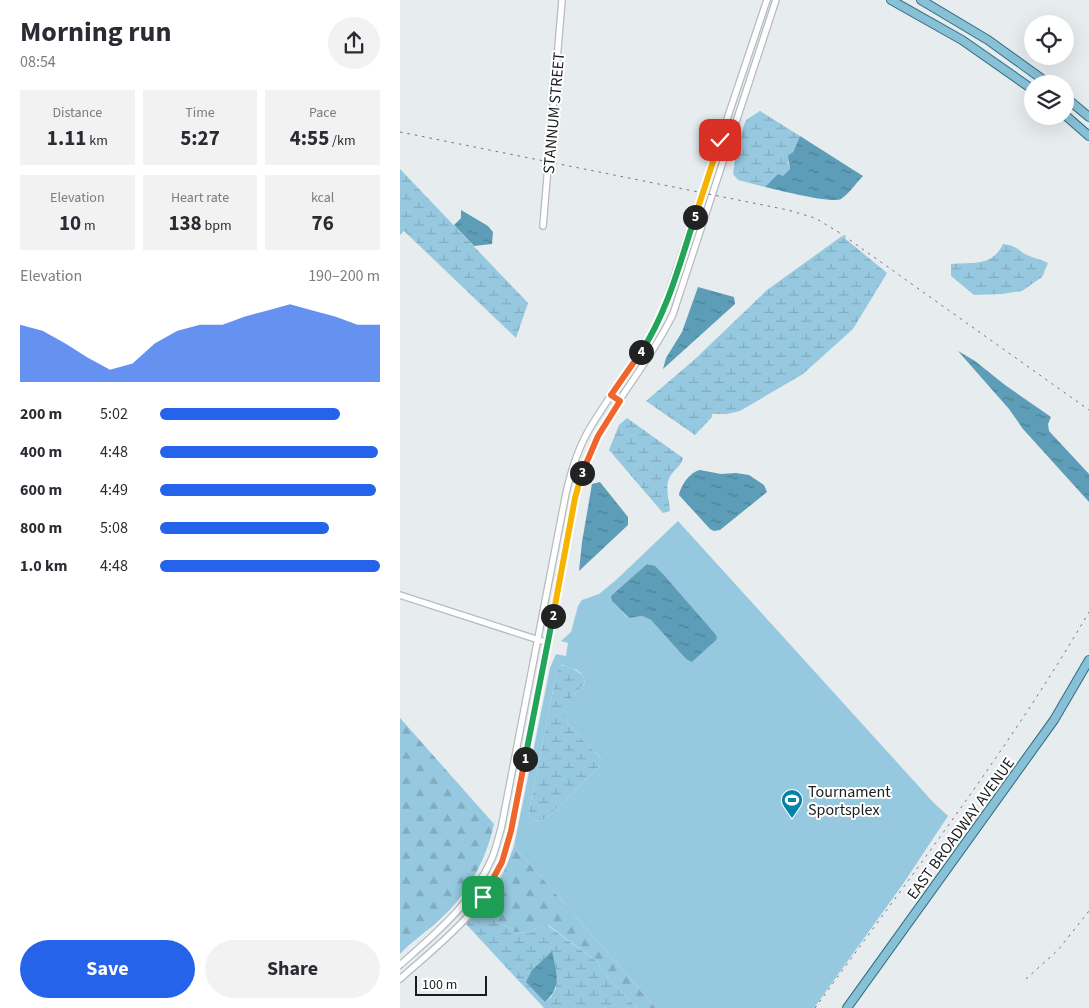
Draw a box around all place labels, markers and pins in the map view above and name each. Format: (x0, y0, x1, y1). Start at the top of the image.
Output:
pin (699, 119, 741, 161)
pin: 5 (682, 204, 708, 230)
pin: 4 (628, 340, 654, 364)
pin: 3 (570, 460, 594, 486)
pin: 2 (540, 604, 566, 628)
pin: 1 (512, 746, 538, 772)
place label: Tournament Sportsplex (808, 781, 891, 821)
sports icon: Tournament Sportsplex (780, 788, 804, 819)
pin (462, 876, 504, 918)

